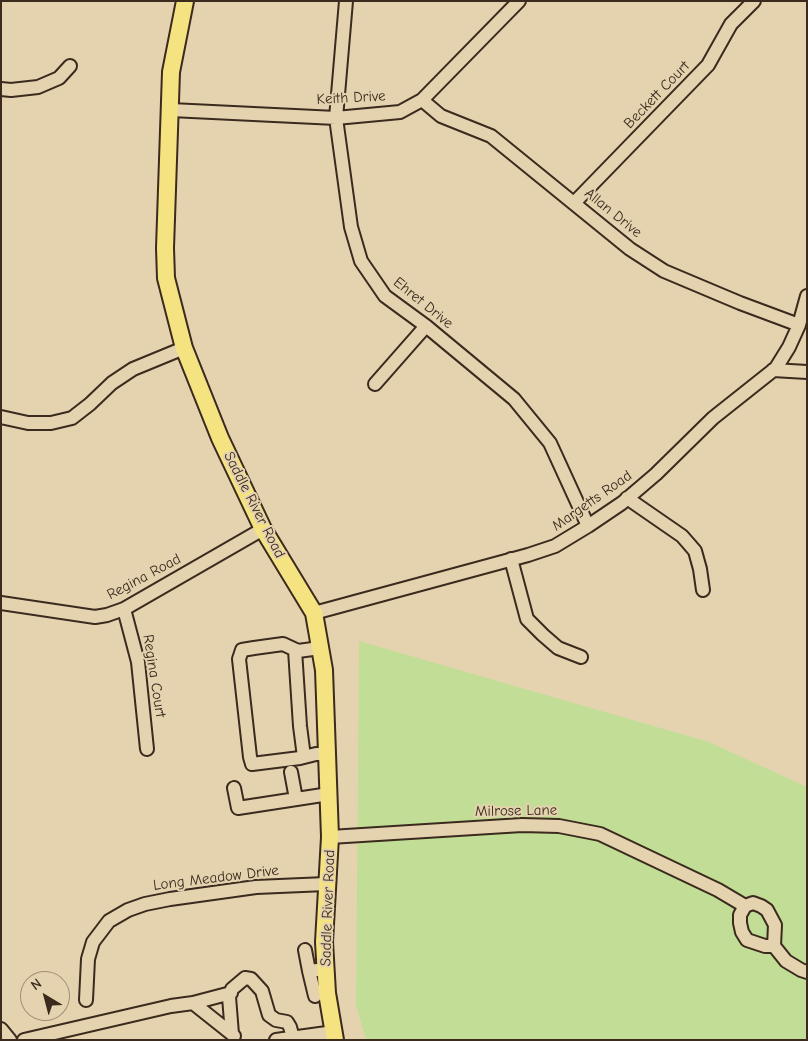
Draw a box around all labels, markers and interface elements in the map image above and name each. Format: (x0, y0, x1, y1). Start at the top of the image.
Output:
street label: Beckett Court (620, 57, 694, 133)
street label: Keith Drive (316, 87, 386, 109)
street label: Allan Drive (581, 184, 645, 242)
street label: Ehret Drive (389, 273, 457, 333)
street label: Saddle River Road (219, 449, 289, 561)
street label: Margetts Road (549, 467, 635, 535)
street label: Regina Road (104, 550, 184, 604)
street label: Regina Court (139, 633, 169, 719)
street label: Milrose Lane (475, 801, 557, 821)
street label: Saddle River Road (317, 849, 339, 967)
street label: Long Meadow Drive (152, 861, 280, 895)
north arrow (20, 971, 70, 1021)
text: N (28, 975, 45, 994)

